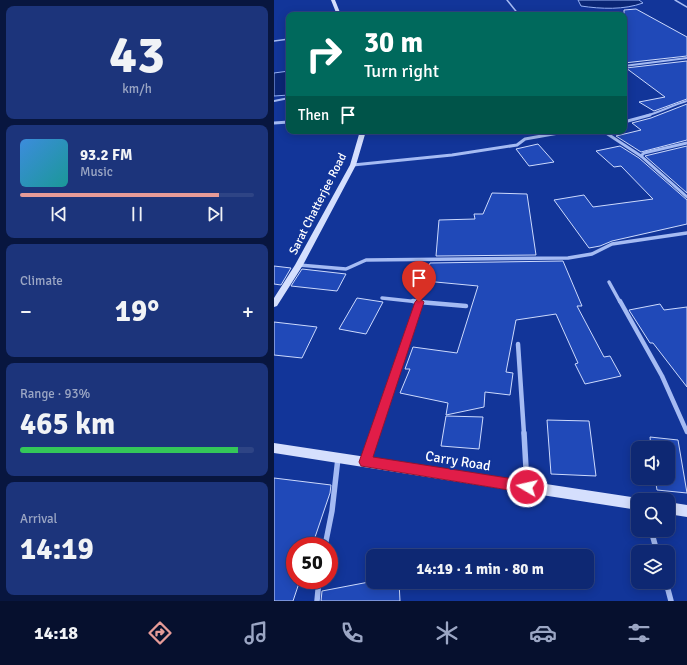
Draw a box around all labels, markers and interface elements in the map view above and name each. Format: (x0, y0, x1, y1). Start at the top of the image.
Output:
text: 43 (109, 23, 165, 87)
text: 30 m (364, 26, 423, 60)
icon: right (298, 28, 350, 80)
text: Turn right (364, 60, 439, 82)
text: km/h (122, 81, 152, 97)
icon: arrive (337, 104, 359, 126)
text: Then (298, 106, 329, 124)
text: 93.2 FM (80, 146, 132, 164)
street label: Sarat Chatterjee Road (286, 151, 350, 257)
text: Music (80, 164, 113, 180)
icon: previous (48, 203, 70, 225)
icon: pause (126, 203, 148, 225)
icon: next (204, 203, 226, 225)
pin (402, 261, 436, 302)
icon: arrive (408, 267, 430, 289)
text: Climate (20, 273, 63, 289)
text: 19° (115, 293, 159, 330)
text: − (20, 298, 32, 325)
text: + (242, 298, 254, 325)
text: Range · 93% (20, 386, 90, 402)
text: 465 km (20, 406, 115, 443)
map controls (631, 441, 675, 589)
button: sound (631, 441, 675, 485)
street label: Carry Road (424, 447, 492, 475)
position arrow (506, 466, 548, 508)
button: search (631, 493, 675, 537)
text: Arrival (20, 511, 57, 527)
text: 14:19 (20, 531, 94, 568)
speed limit sign: 50 (286, 537, 338, 589)
button: layers (631, 545, 675, 589)
text: 14:19 · 1 min · 80 m (416, 560, 544, 578)
icon: directions (146, 619, 174, 647)
icon: music (242, 619, 270, 647)
icon: phone (338, 619, 366, 647)
icon: climate (433, 619, 461, 647)
icon: car (529, 619, 557, 647)
icon: filters (625, 619, 653, 647)
text: 14:18 (34, 622, 78, 644)

